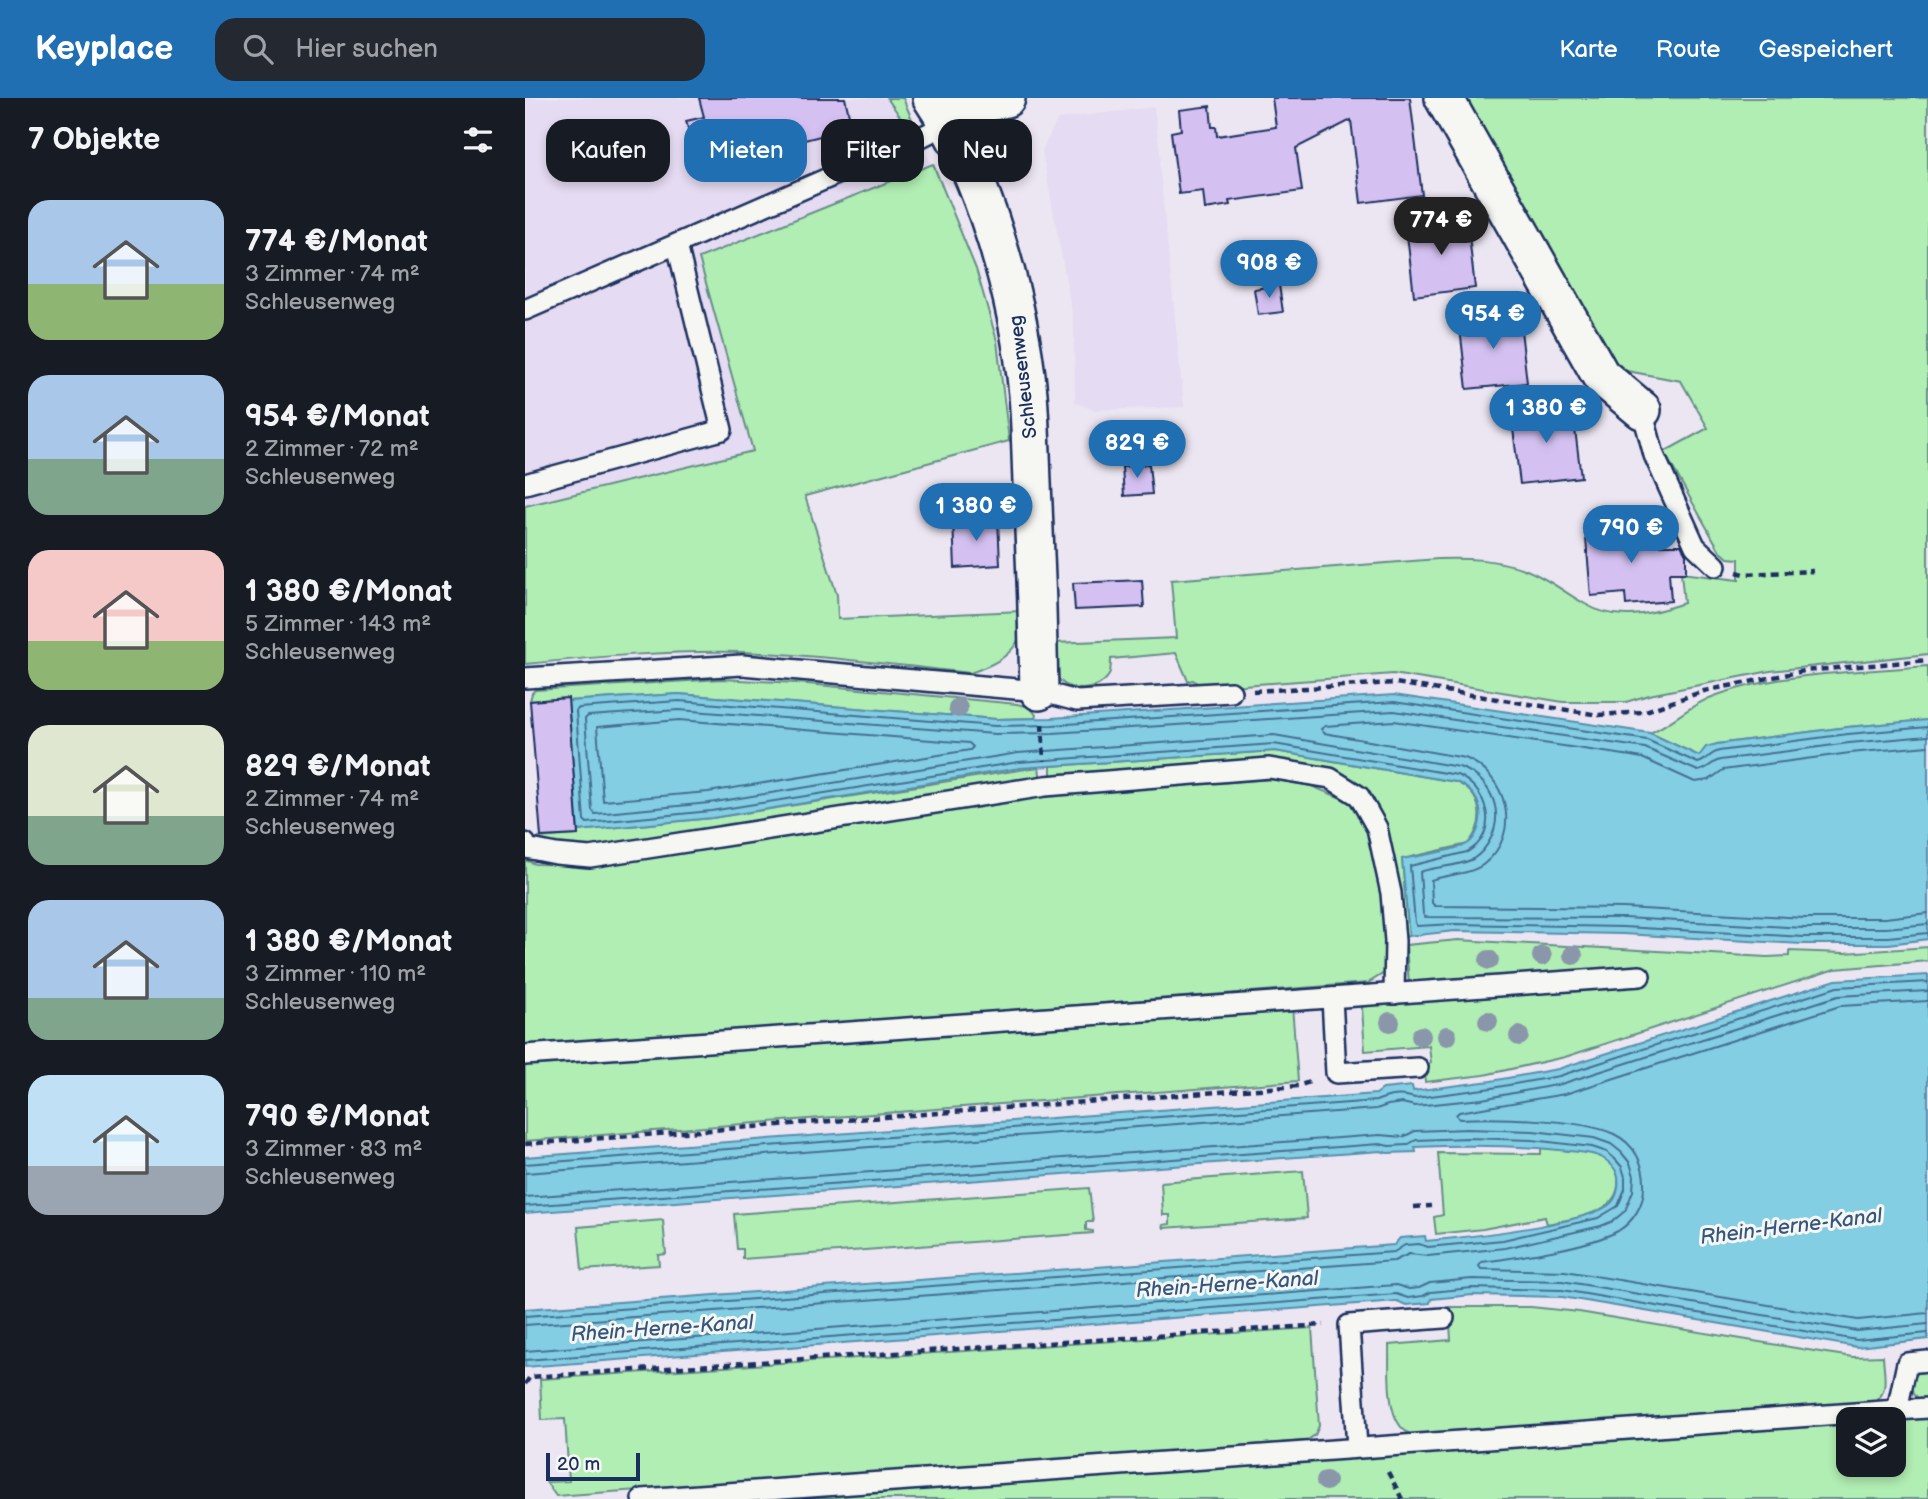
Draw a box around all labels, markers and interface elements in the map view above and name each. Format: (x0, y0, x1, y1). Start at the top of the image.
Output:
search box (215, 18, 705, 81)
text: Keyplace (35, 29, 173, 69)
icon: search (239, 30, 277, 68)
text: Hier suchen (295, 34, 438, 65)
text: Karte (1559, 35, 1618, 64)
text: Route (1656, 35, 1721, 64)
text: Gespeichert (1759, 35, 1893, 64)
chip: Kaufen (546, 119, 670, 182)
chip: Mieten (684, 119, 807, 182)
chip: Filter (821, 119, 924, 182)
chip: Neu (938, 119, 1032, 182)
icon: filters (459, 121, 497, 159)
text: 7 Objekte (28, 122, 160, 158)
pin: 774 € (1392, 198, 1490, 257)
text: 774 € (1410, 206, 1472, 234)
text: 774 €/Monat (245, 224, 428, 260)
icon: home (84, 228, 168, 312)
pin: 908 € (1220, 240, 1318, 300)
text: 908 € (1236, 249, 1302, 277)
text: 3 Zimmer · 74 m² (245, 260, 420, 288)
text: Schleusenweg (245, 288, 395, 316)
pin: 954 € (1444, 292, 1542, 351)
text: 954 € (1461, 300, 1525, 328)
street label: Schleusenweg (1005, 314, 1042, 440)
pin: 1 380 € (1481, 386, 1611, 445)
text: 1 380 € (1505, 394, 1587, 422)
text: 954 €/Monat (245, 399, 430, 435)
icon: home (84, 403, 168, 487)
pin: 829 € (1088, 420, 1186, 480)
text: 829 € (1105, 429, 1169, 457)
text: 2 Zimmer · 72 m² (245, 435, 419, 463)
text: Schleusenweg (245, 463, 395, 491)
pin: 1 380 € (911, 484, 1041, 543)
text: 1 380 € (935, 492, 1017, 520)
pin: 790 € (1582, 505, 1680, 565)
text: 790 € (1599, 514, 1663, 542)
text: 1 380 €/Monat (245, 574, 452, 610)
icon: home (84, 578, 168, 662)
text: 5 Zimmer · 143 m² (245, 610, 431, 638)
text: Schleusenweg (245, 638, 395, 666)
text: 829 €/Monat (245, 749, 431, 785)
icon: home (84, 753, 168, 837)
text: 2 Zimmer · 74 m² (245, 785, 419, 813)
text: Schleusenweg (245, 813, 395, 841)
text: 1 380 €/Monat (245, 924, 452, 960)
icon: home (84, 928, 168, 1012)
text: 3 Zimmer · 110 m² (245, 960, 426, 988)
text: Schleusenweg (245, 988, 395, 1016)
text: 790 €/Monat (245, 1099, 430, 1135)
icon: home (84, 1103, 168, 1187)
text: 3 Zimmer · 83 m² (245, 1135, 423, 1163)
text: Schleusenweg (245, 1163, 395, 1191)
water label: Rhein-Herne-Kanal (1699, 1203, 1885, 1250)
water label: Rhein-Herne-Kanal (1135, 1266, 1320, 1303)
water label: Rhein-Herne-Kanal (570, 1310, 755, 1347)
map controls (1836, 1407, 1906, 1477)
button: layers (1836, 1407, 1906, 1477)
scale bar (546, 1450, 641, 1482)
text: 20 m (557, 1453, 600, 1476)

